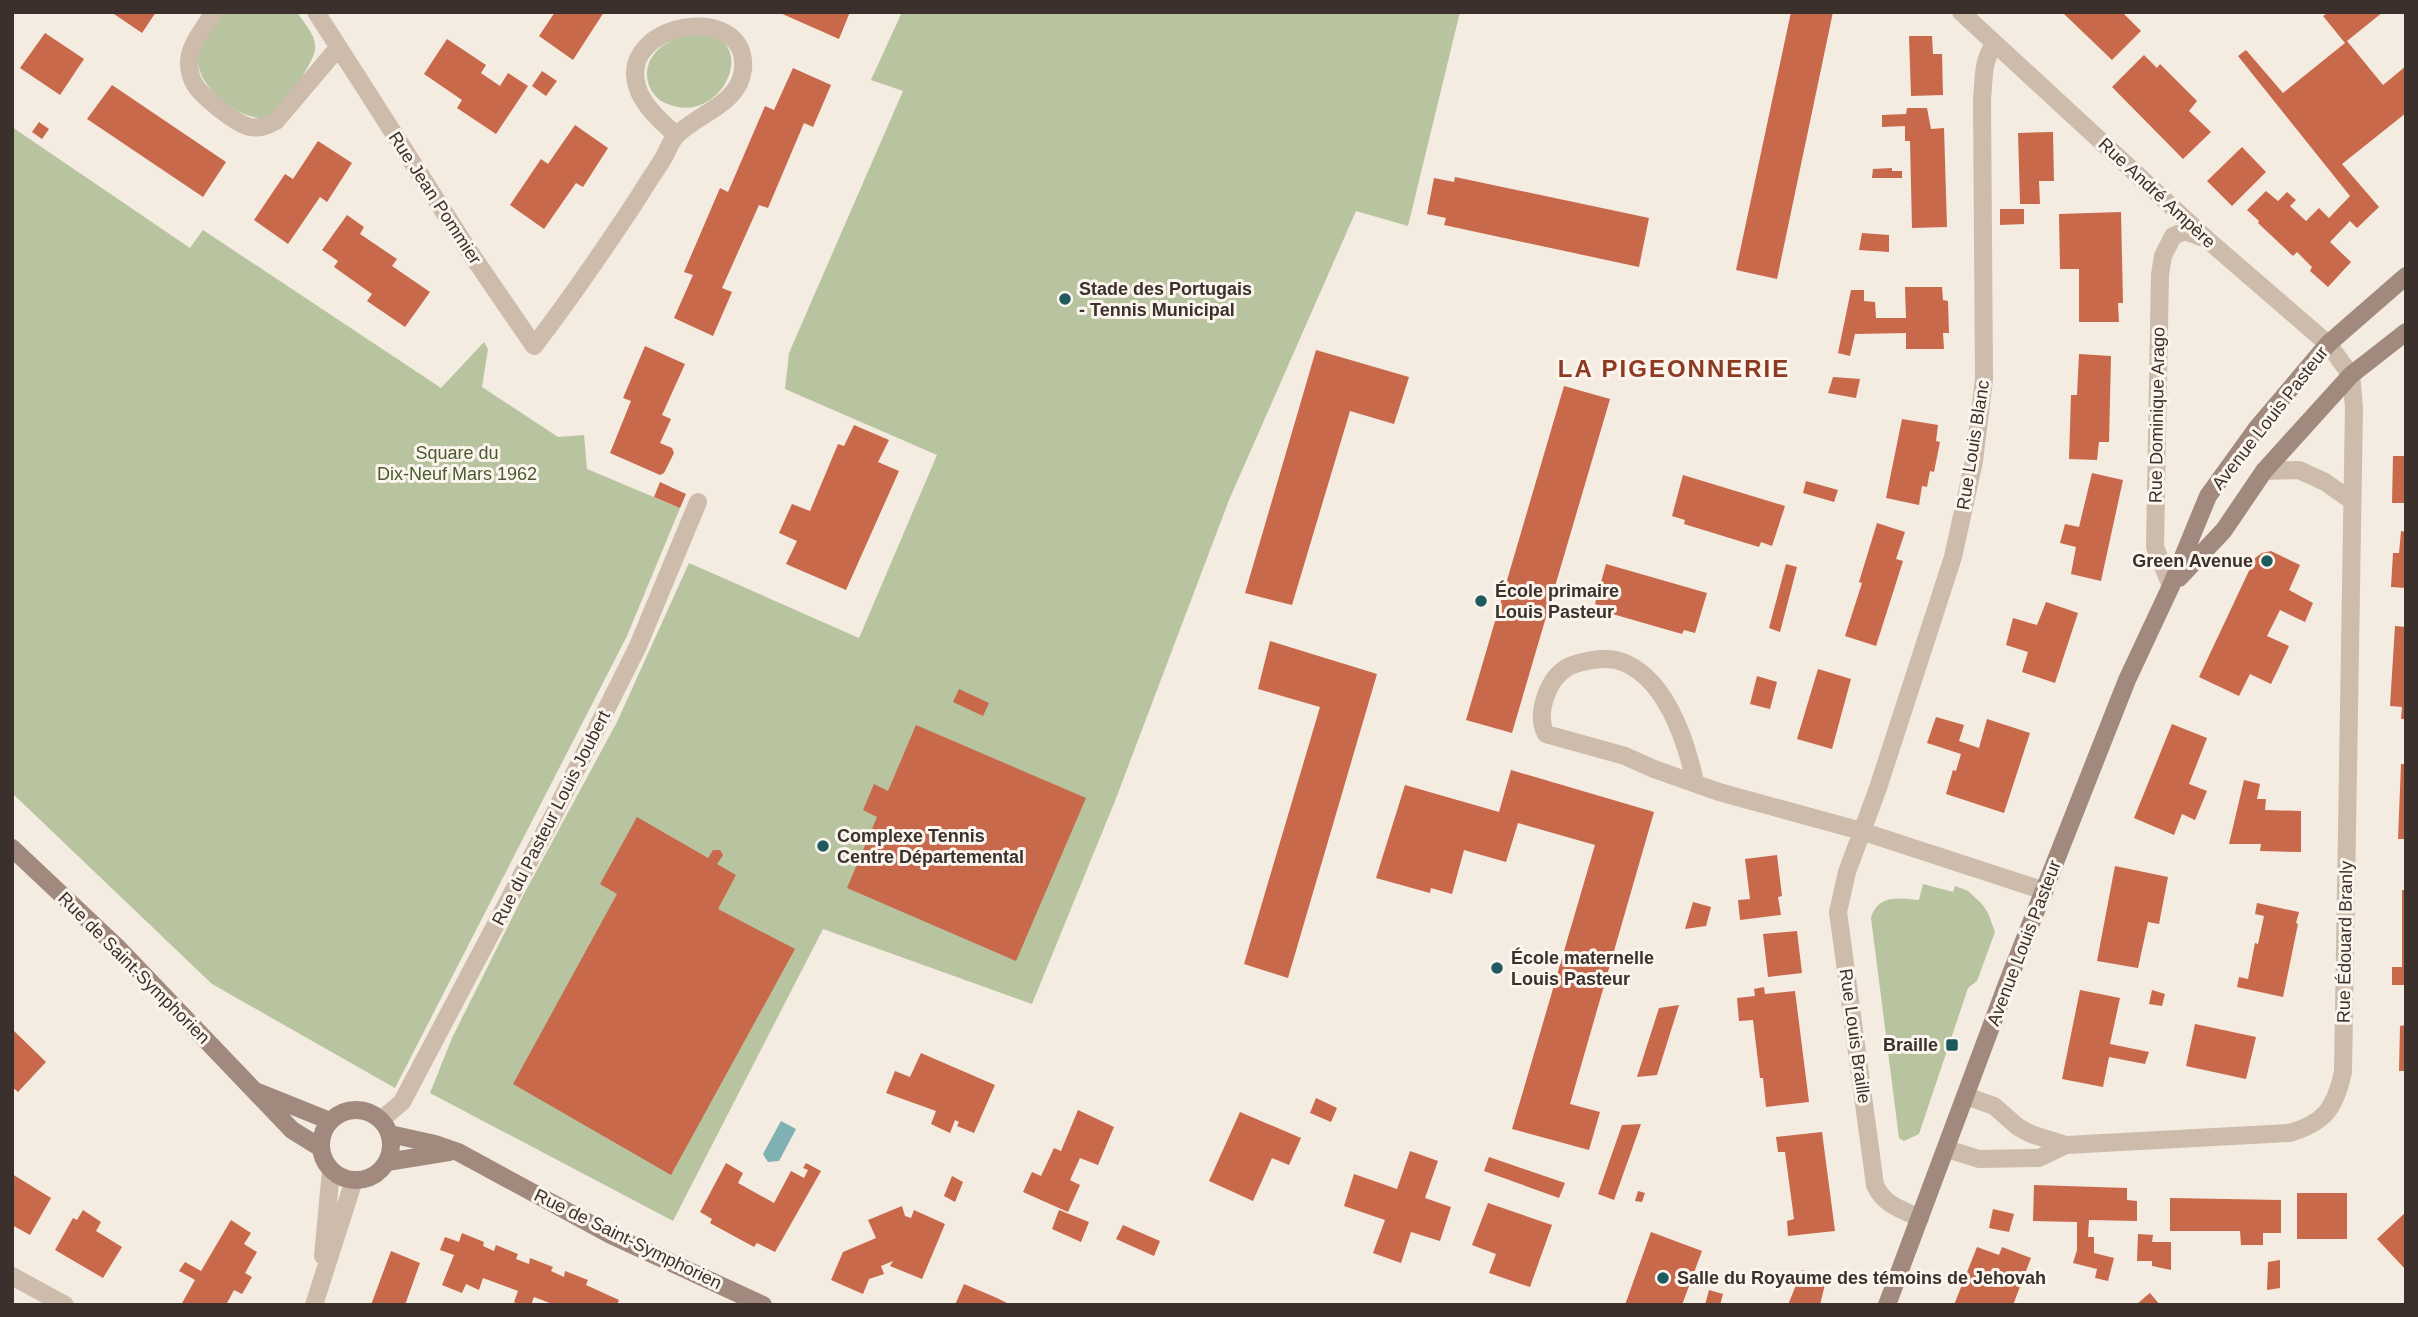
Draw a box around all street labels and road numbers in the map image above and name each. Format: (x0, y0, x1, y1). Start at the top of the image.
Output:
street label: Rue Jean Pommier (385, 128, 485, 268)
street label: Rue André Ampère (2095, 134, 2219, 252)
street label: Rue Dominique Arago (2145, 327, 2169, 503)
street label: Avenue Louis Pasteur (2208, 343, 2332, 493)
street label: Rue Louis Blanc (1953, 379, 1993, 511)
street label: Rue du Pasteur Louis Joubert (488, 707, 614, 929)
street label: Avenue Louis Pasteur (1983, 857, 2065, 1029)
street label: Rue Édouard Branly (2334, 861, 2356, 1023)
street label: Rue de Saint-Symphorien (54, 888, 214, 1048)
street label: Rue Louis Braille (1836, 967, 1874, 1105)
street label: Rue de Saint-Symphorien (531, 1185, 725, 1293)

